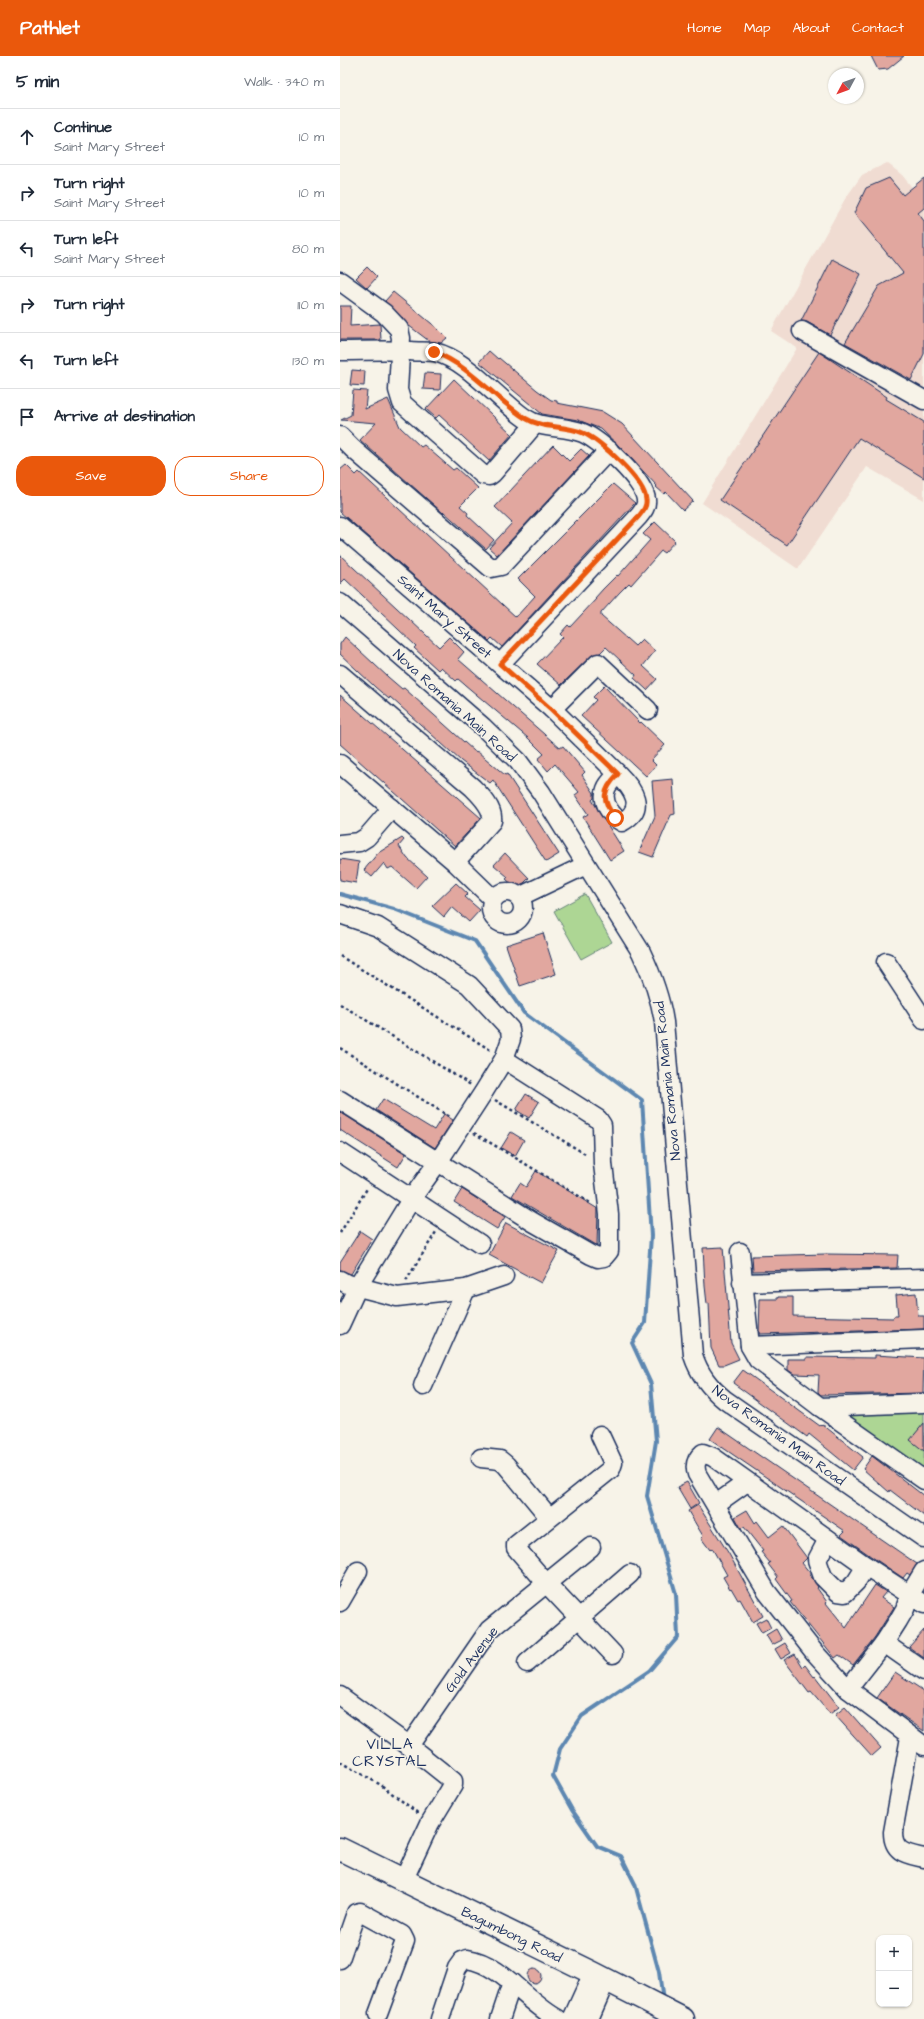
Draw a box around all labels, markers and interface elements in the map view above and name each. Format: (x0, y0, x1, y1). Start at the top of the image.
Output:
text: Pathlet (20, 15, 80, 42)
text: Home (687, 18, 722, 38)
text: Map (744, 18, 770, 38)
text: About (792, 18, 830, 38)
text: Contact (852, 18, 904, 38)
north arrow (828, 68, 864, 104)
text: 5 min (16, 70, 59, 94)
text: Walk · 340 m (244, 73, 324, 91)
text: Continue (54, 117, 112, 138)
icon: ahead (16, 126, 38, 148)
text: 10 m (299, 128, 324, 146)
text: Saint Mary Street (54, 138, 165, 156)
text: Turn right (54, 173, 125, 194)
icon: right (16, 182, 38, 204)
text: 10 m (299, 184, 324, 202)
text: Saint Mary Street (54, 194, 165, 212)
text: Turn left (54, 229, 118, 250)
icon: left (16, 238, 38, 260)
text: 80 m (292, 240, 324, 258)
text: Saint Mary Street (54, 250, 165, 268)
icon: right (16, 294, 38, 316)
text: Turn right (54, 294, 125, 315)
text: 110 m (297, 296, 324, 314)
route end (425, 343, 443, 361)
icon: left (16, 350, 38, 372)
text: Turn left (54, 350, 118, 371)
text: 130 m (292, 352, 324, 370)
icon: arrive (16, 406, 38, 428)
text: Arrive at destination (54, 406, 195, 427)
button: Save (16, 456, 166, 496)
button: Share (174, 456, 324, 496)
street label: Saint Mary Street (393, 570, 496, 664)
street label: Nova Romania Main Road (388, 645, 520, 767)
route start (606, 809, 624, 827)
street label: Nova Romania Main Road (650, 1000, 686, 1161)
street label: Nova Romania Main Road (708, 1381, 849, 1491)
street label: Gold Avenue (440, 1622, 504, 1697)
district label: VILLA CRYSTAL (352, 1734, 428, 1772)
street label: Bagumbong Road (458, 1902, 565, 1968)
map controls (876, 1935, 912, 2007)
button: + (876, 1935, 912, 1971)
button: − (876, 1971, 912, 2007)

